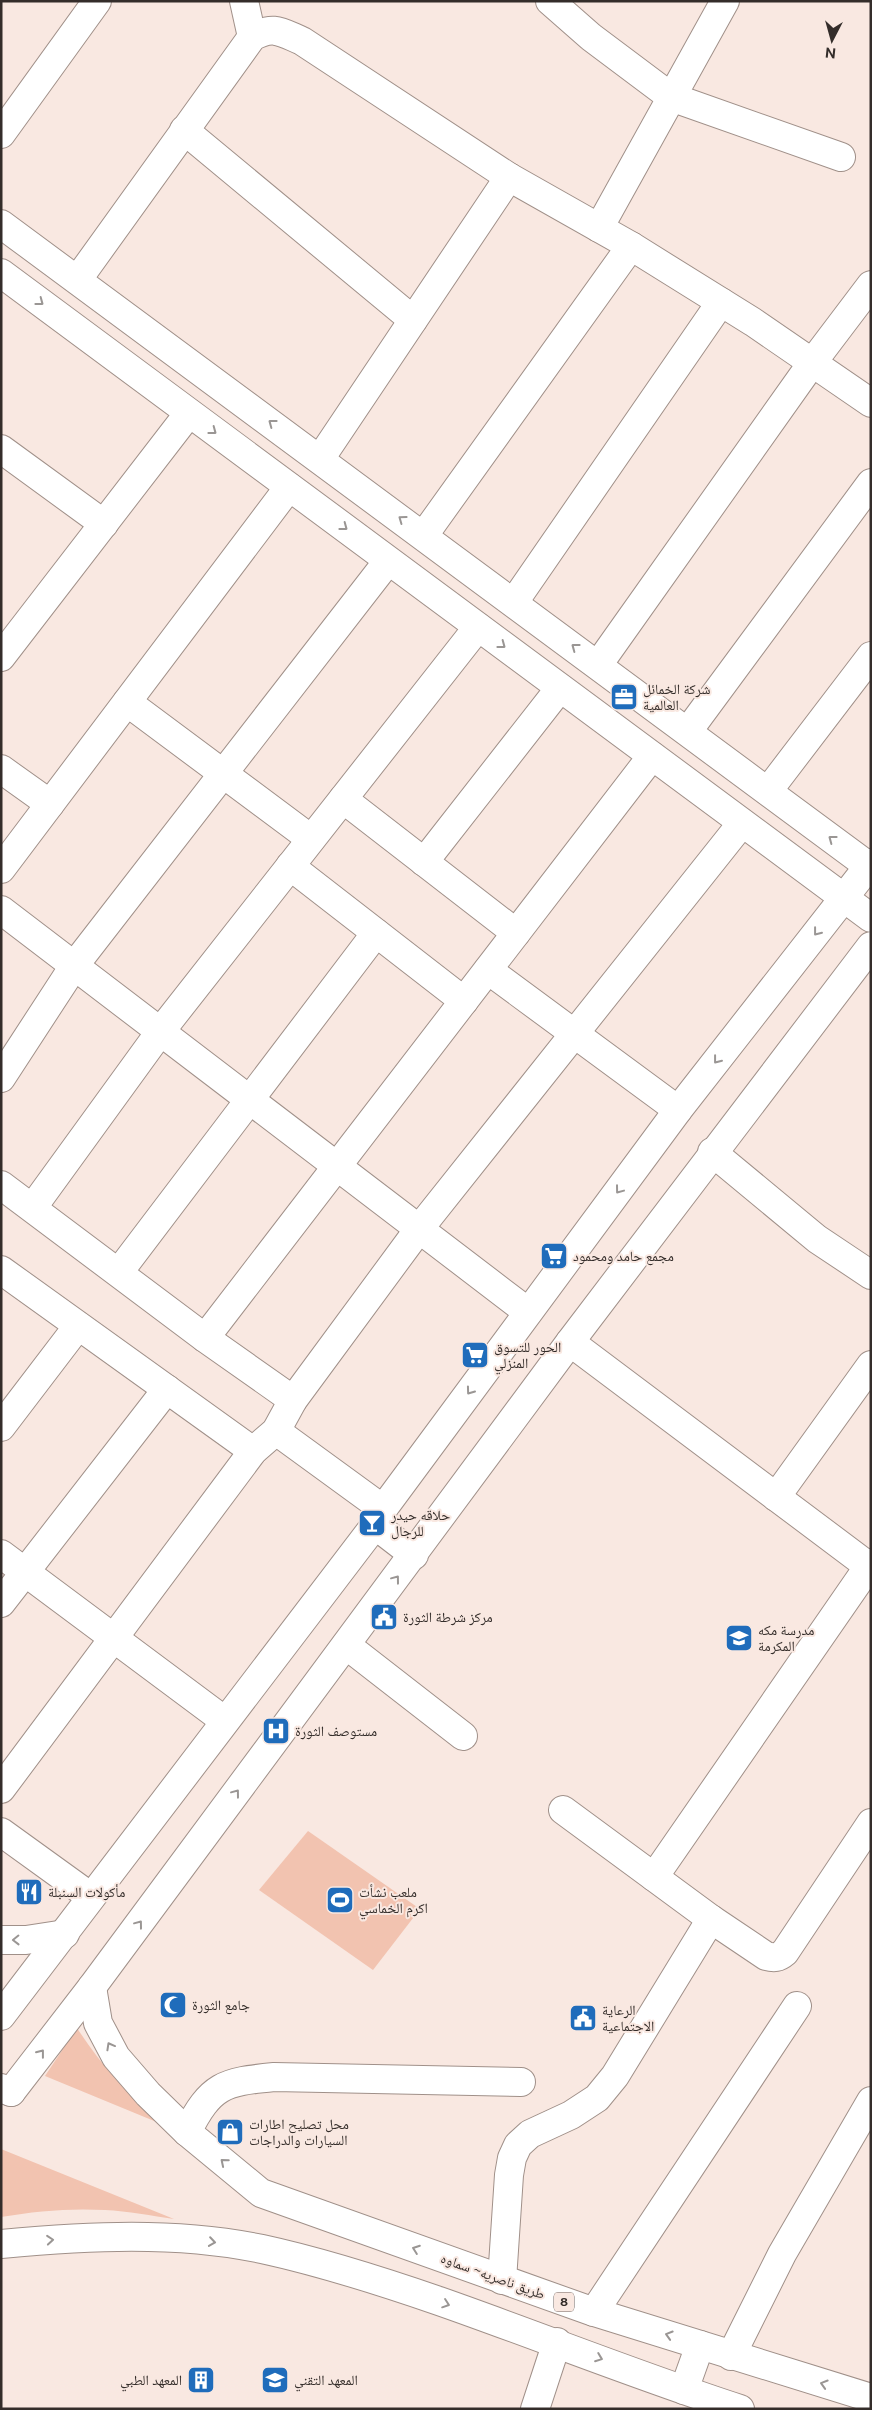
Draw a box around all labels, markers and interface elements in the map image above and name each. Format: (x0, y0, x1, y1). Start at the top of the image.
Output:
north arrow (807, 15, 857, 65)
text: N (824, 44, 837, 61)
one-way arrow (34, 297, 43, 305)
one-way arrow (268, 420, 278, 429)
one-way arrow (207, 425, 216, 433)
one-way arrow (399, 517, 408, 525)
one-way arrow (338, 522, 347, 530)
one-way arrow (496, 639, 506, 648)
one-way arrow (572, 645, 581, 653)
place label: شركة الخمائل العالمية (643, 681, 710, 713)
office icon: شركة الخمائل العالمية (609, 682, 639, 712)
one-way arrow (829, 836, 838, 844)
one-way arrow (814, 927, 823, 936)
one-way arrow (714, 1055, 723, 1064)
one-way arrow (616, 1184, 625, 1194)
supermarket icon: مجمع حامد ومحمود (539, 1241, 569, 1271)
place label: مجمع حامد ومحمود (573, 1248, 674, 1266)
place label: الحور للتسوق المنزلي (494, 1339, 561, 1375)
supermarket icon: الحور للتسوق المنزلي (460, 1340, 490, 1370)
one-way arrow (467, 1385, 476, 1394)
place label: حلاقه حيدر للرجال (390, 1507, 450, 1540)
bar icon: حلاقه حيدر للرجال (357, 1508, 387, 1538)
one-way arrow (390, 1575, 399, 1585)
public building icon: مركز شرطة الثورة (369, 1602, 399, 1632)
place label: مركز شرطة الثورة (403, 1609, 493, 1626)
place label: مدرسة مكه المكرمة (758, 1622, 815, 1655)
school or university icon: مدرسة مكه المكرمة (724, 1623, 754, 1653)
hospital icon: مستوصف الثورة (261, 1716, 291, 1746)
place label: مستوصف الثورة (295, 1723, 377, 1740)
one-way arrow (230, 1789, 239, 1799)
restaurant icon: مأكولات السنبلة (14, 1877, 44, 1907)
place label: مأكولات السنبلة (48, 1884, 125, 1901)
place label: ملعب نشأت اكرم الخماسي (359, 1884, 428, 1920)
sports icon: ملعب نشأت اكرم الخماسي (325, 1885, 355, 1915)
one-way arrow (133, 1920, 142, 1930)
one-way arrow (11, 1935, 19, 1945)
mosque icon: جامع الثورة (158, 1990, 188, 2020)
place label: جامع الثورة (192, 1997, 250, 2015)
place label: الرعاية الاجتماعية (602, 2002, 654, 2034)
public building icon: الرعاية الاجتماعية (568, 2003, 598, 2033)
one-way arrow (107, 2043, 117, 2052)
one-way arrow (35, 2049, 44, 2059)
place label: محل تصليح اطارات السيارات والدراجات (249, 2116, 349, 2149)
shop icon: محل تصليح اطارات السيارات والدراجات (215, 2117, 245, 2147)
one-way arrow (220, 2159, 229, 2168)
one-way arrow (46, 2234, 54, 2245)
one-way arrow (208, 2236, 216, 2247)
one-way arrow (412, 2245, 421, 2255)
street label: طريق ناصريه~ سماوه (438, 2250, 547, 2304)
road number: 8 (554, 2292, 574, 2312)
one-way arrow (442, 2298, 450, 2308)
one-way arrow (665, 2331, 674, 2341)
one-way arrow (595, 2353, 603, 2363)
building icon: المعهد الطبي (186, 2365, 216, 2395)
school or university icon: المعهد التقني (260, 2365, 290, 2395)
place label: المعهد الطبي (120, 2372, 182, 2392)
place label: المعهد التقني (294, 2372, 358, 2392)
one-way arrow (820, 2379, 829, 2389)

